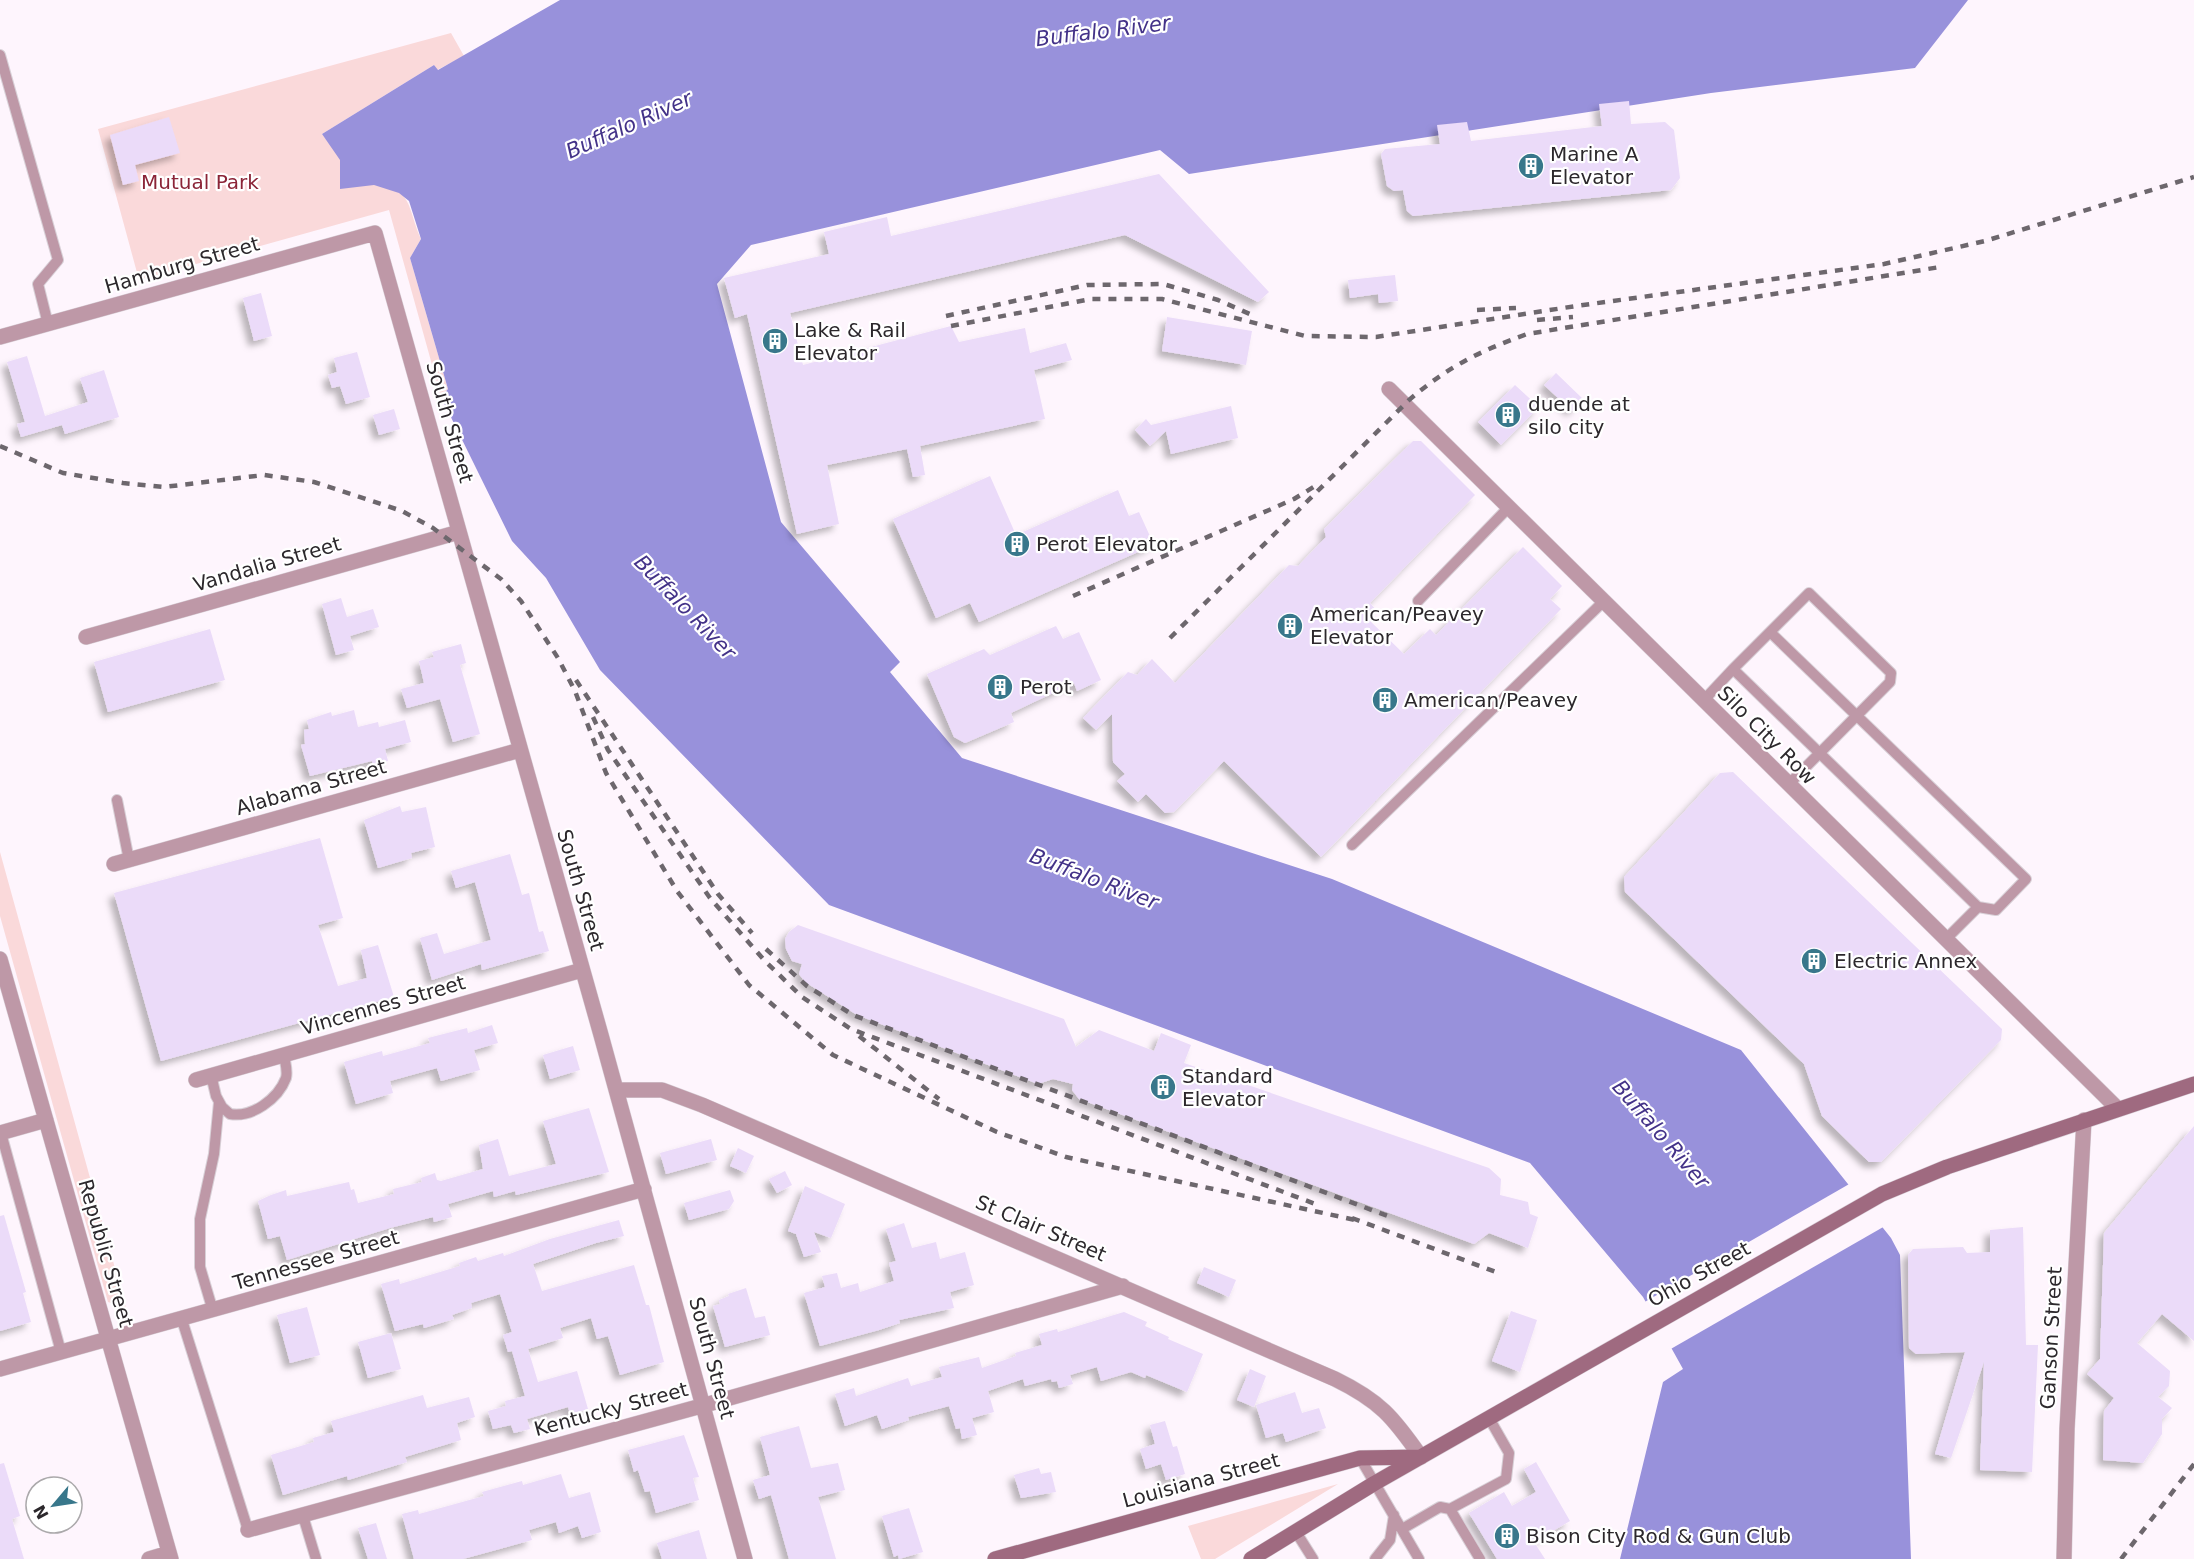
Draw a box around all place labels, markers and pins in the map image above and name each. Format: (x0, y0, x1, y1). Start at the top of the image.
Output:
place label: Marine A Elevator (1550, 142, 1639, 189)
building icon: Marine A Elevator (1516, 151, 1546, 181)
place label: Lake & Rail Elevator (794, 318, 906, 365)
building icon: Lake & Rail Elevator (760, 326, 790, 356)
place label: duende at silo city (1528, 392, 1630, 439)
building icon: duende at silo city (1493, 400, 1523, 430)
building icon: Perot Elevator (1002, 529, 1032, 559)
place label: Perot Elevator (1036, 532, 1178, 556)
place label: American/Peavey Elevator (1310, 602, 1484, 649)
building icon: American/Peavey Elevator (1275, 611, 1305, 641)
building icon: Perot (985, 672, 1015, 702)
place label: Perot (1020, 675, 1072, 699)
building icon: American/Peavey (1370, 685, 1400, 715)
place label: American/Peavey (1404, 688, 1578, 712)
building icon: Electric Annex (1799, 946, 1829, 976)
place label: Electric Annex (1834, 949, 1977, 973)
place label: Standard Elevator (1182, 1064, 1273, 1111)
building icon: Standard Elevator (1148, 1072, 1178, 1102)
building icon: Bison City Rod & Gun Club (1492, 1521, 1522, 1551)
place label: Bison City Rod & Gun Club (1526, 1524, 1791, 1548)

